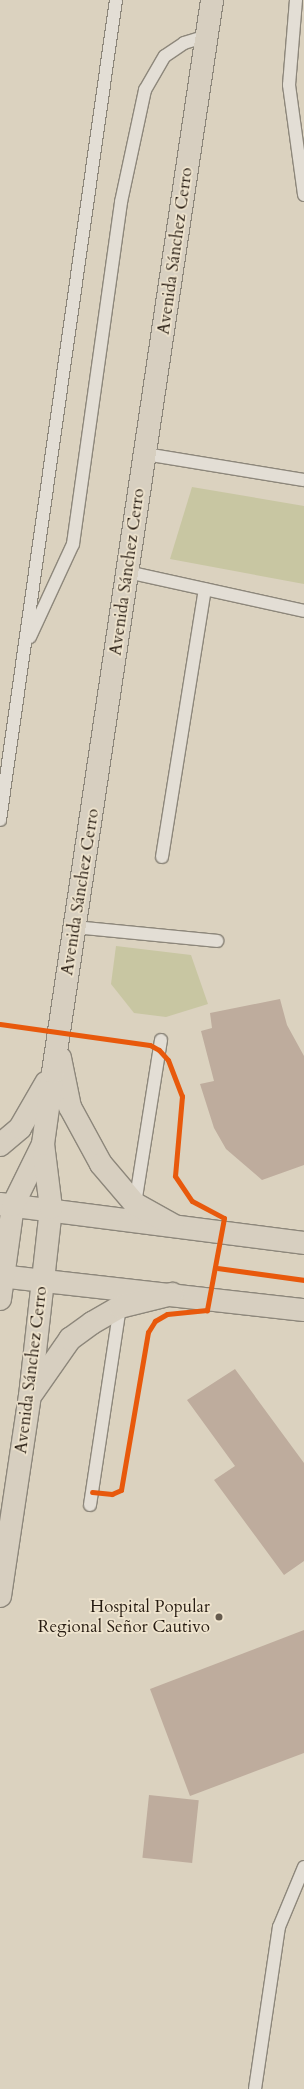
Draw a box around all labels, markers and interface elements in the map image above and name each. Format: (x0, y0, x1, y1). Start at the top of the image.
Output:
street label: Avenida Sánchez Cerro (153, 166, 197, 336)
street label: Avenida Sánchez Cerro (105, 487, 149, 657)
street label: Avenida Sánchez Cerro (57, 807, 103, 977)
street label: Avenida Sánchez Cerro (11, 1285, 51, 1455)
place label: Hospital Popular Regional Señor Cautivo (38, 1597, 210, 1637)
marker: Hospital Popular Regional Señor Cautivo (213, 1611, 225, 1623)

